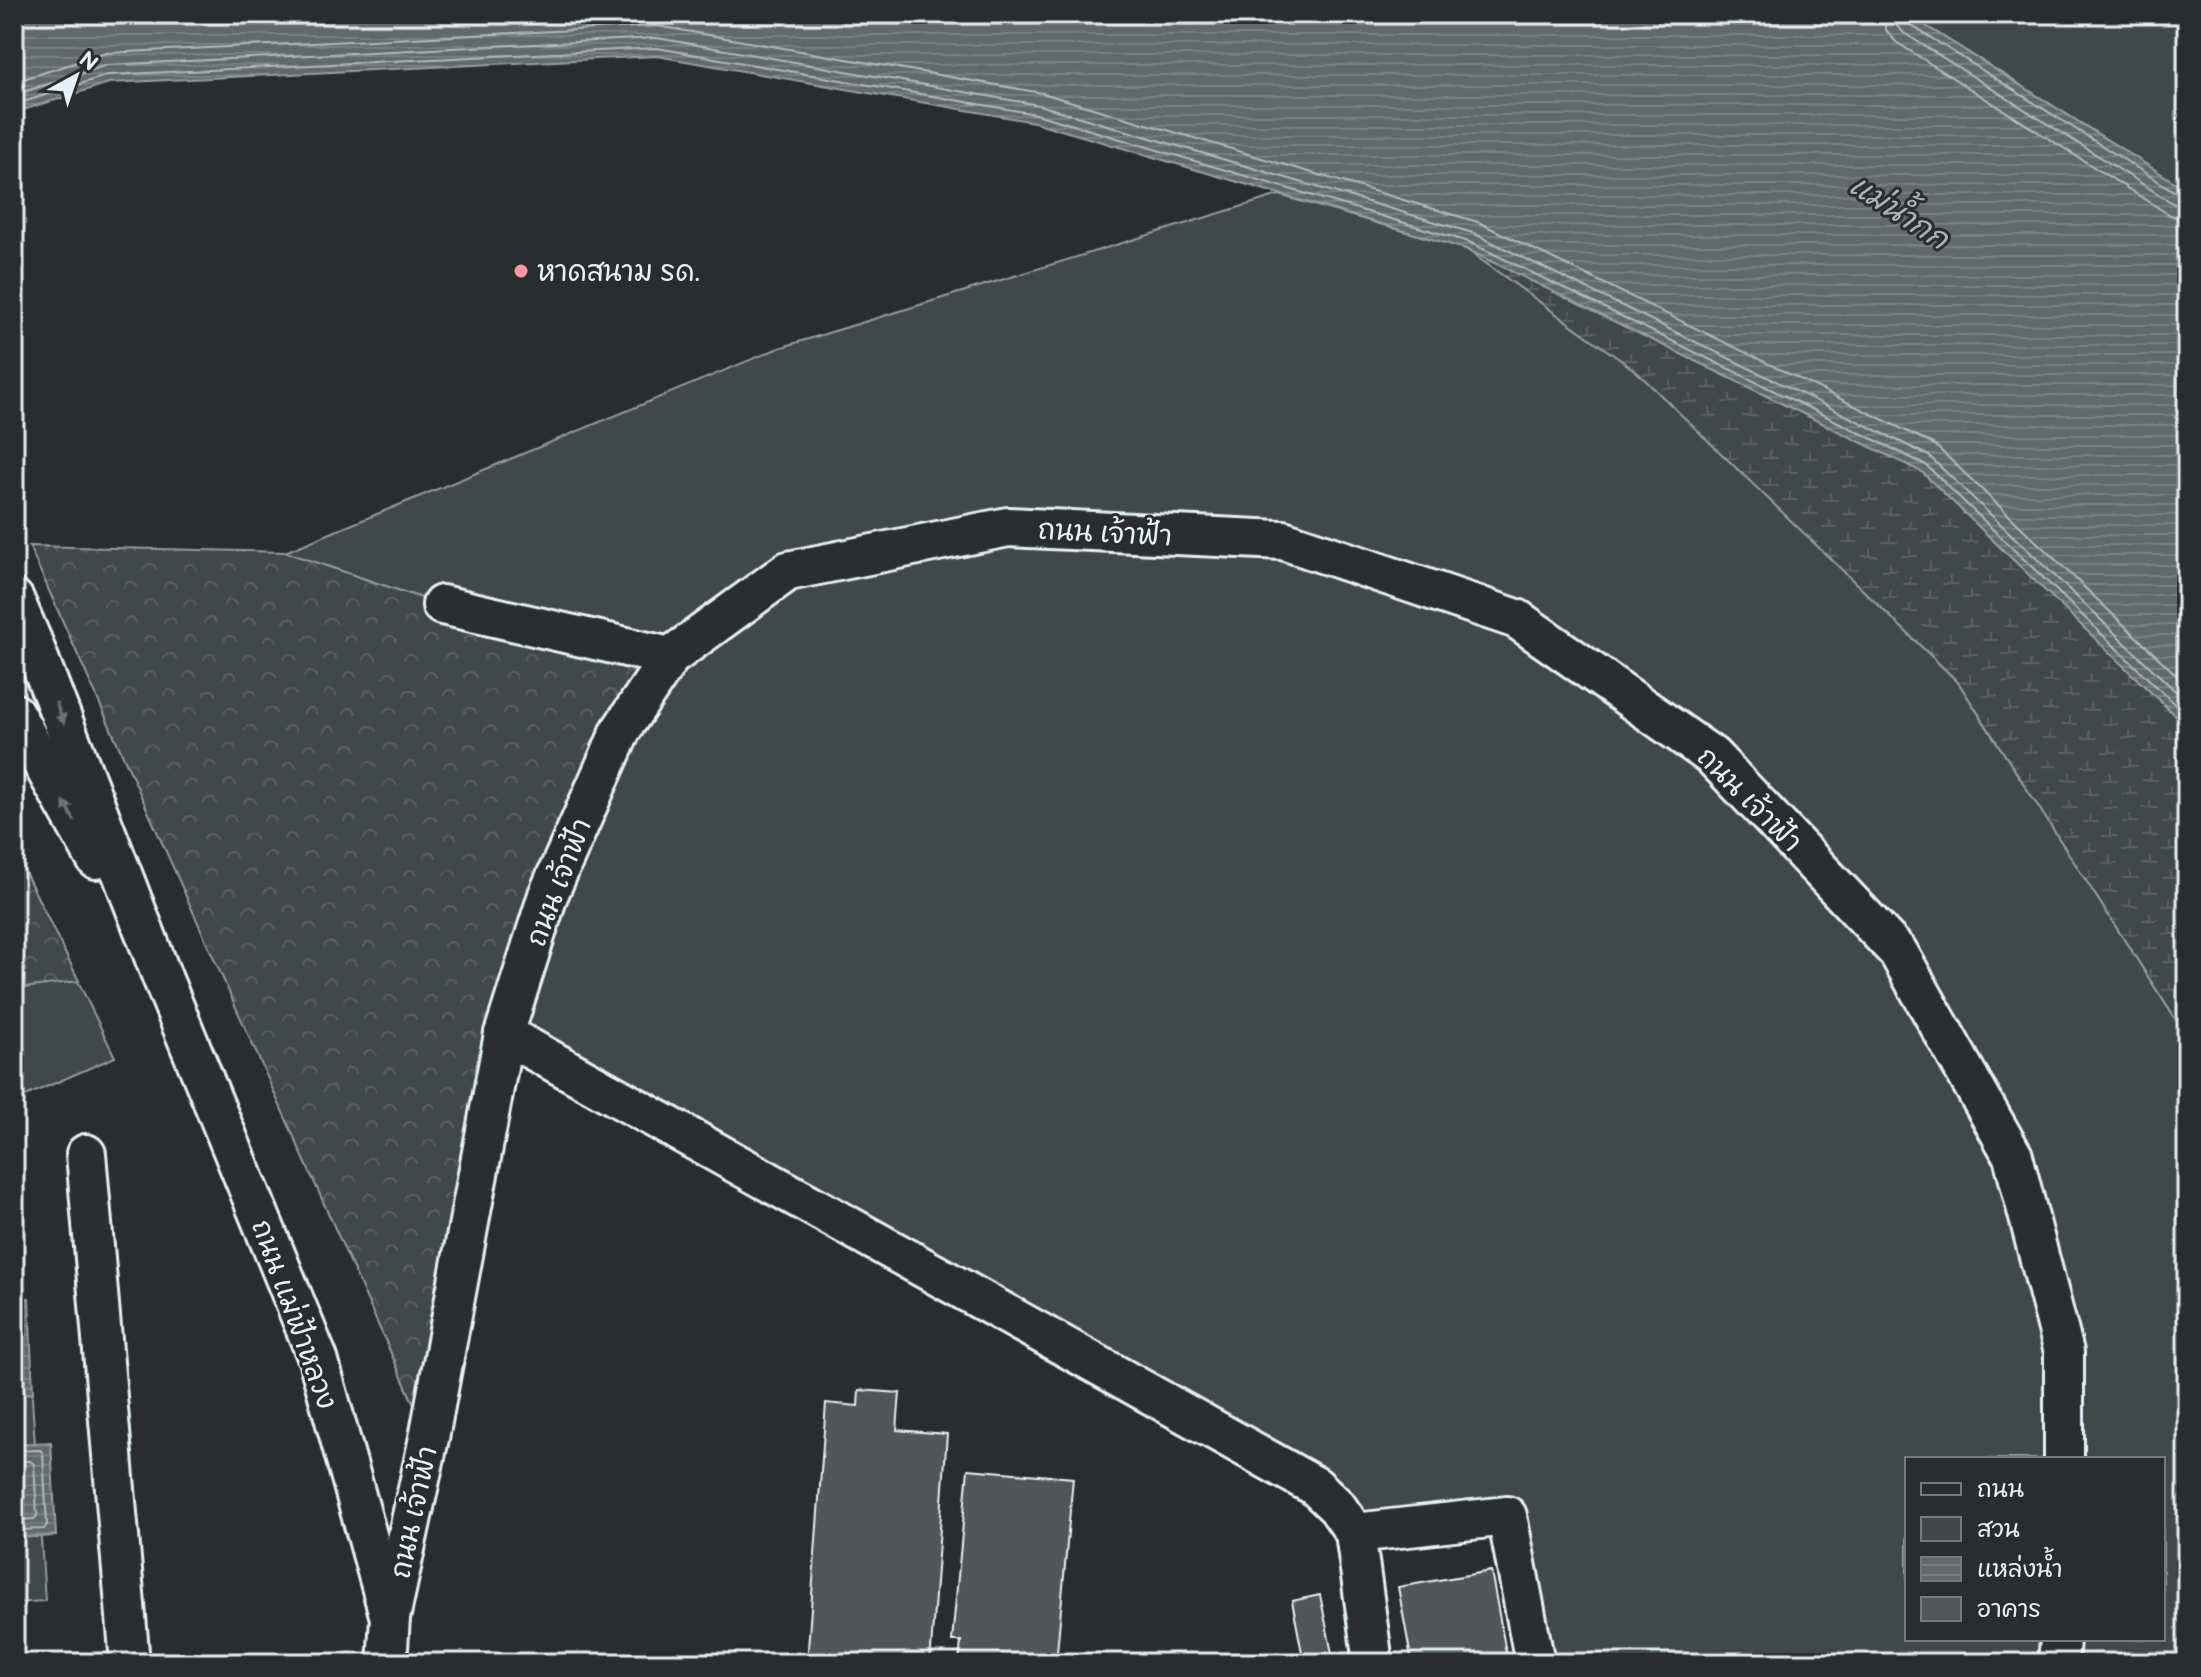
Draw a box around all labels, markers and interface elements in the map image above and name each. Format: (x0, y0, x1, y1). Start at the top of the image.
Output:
north arrow (36, 36, 116, 116)
text: N (73, 46, 103, 77)
water label: แม่น้ำกก (1842, 158, 1962, 259)
place label: หาดสนาม รด. (537, 256, 700, 289)
marker: หาดสนาม รด. (512, 262, 530, 280)
street label: ถนน เจ้าฟ้า (1037, 511, 1173, 553)
one-way arrow (54, 701, 67, 725)
street label: ถนน เจ้าฟ้า (1690, 739, 1810, 859)
one-way arrow (62, 800, 76, 822)
street label: ถนน เจ้าฟ้า (517, 813, 599, 951)
street label: ถนน แม่ฟ้าหลวง (244, 1214, 346, 1414)
street label: ถนน เจ้าฟ้า (381, 1443, 445, 1581)
legend (1905, 1457, 2165, 1641)
text: ถนน (1977, 1475, 2024, 1504)
text: สวน (1977, 1515, 2020, 1544)
text: แหล่งน้ำ (1977, 1546, 2063, 1584)
text: อาคาร (1977, 1595, 2041, 1624)

